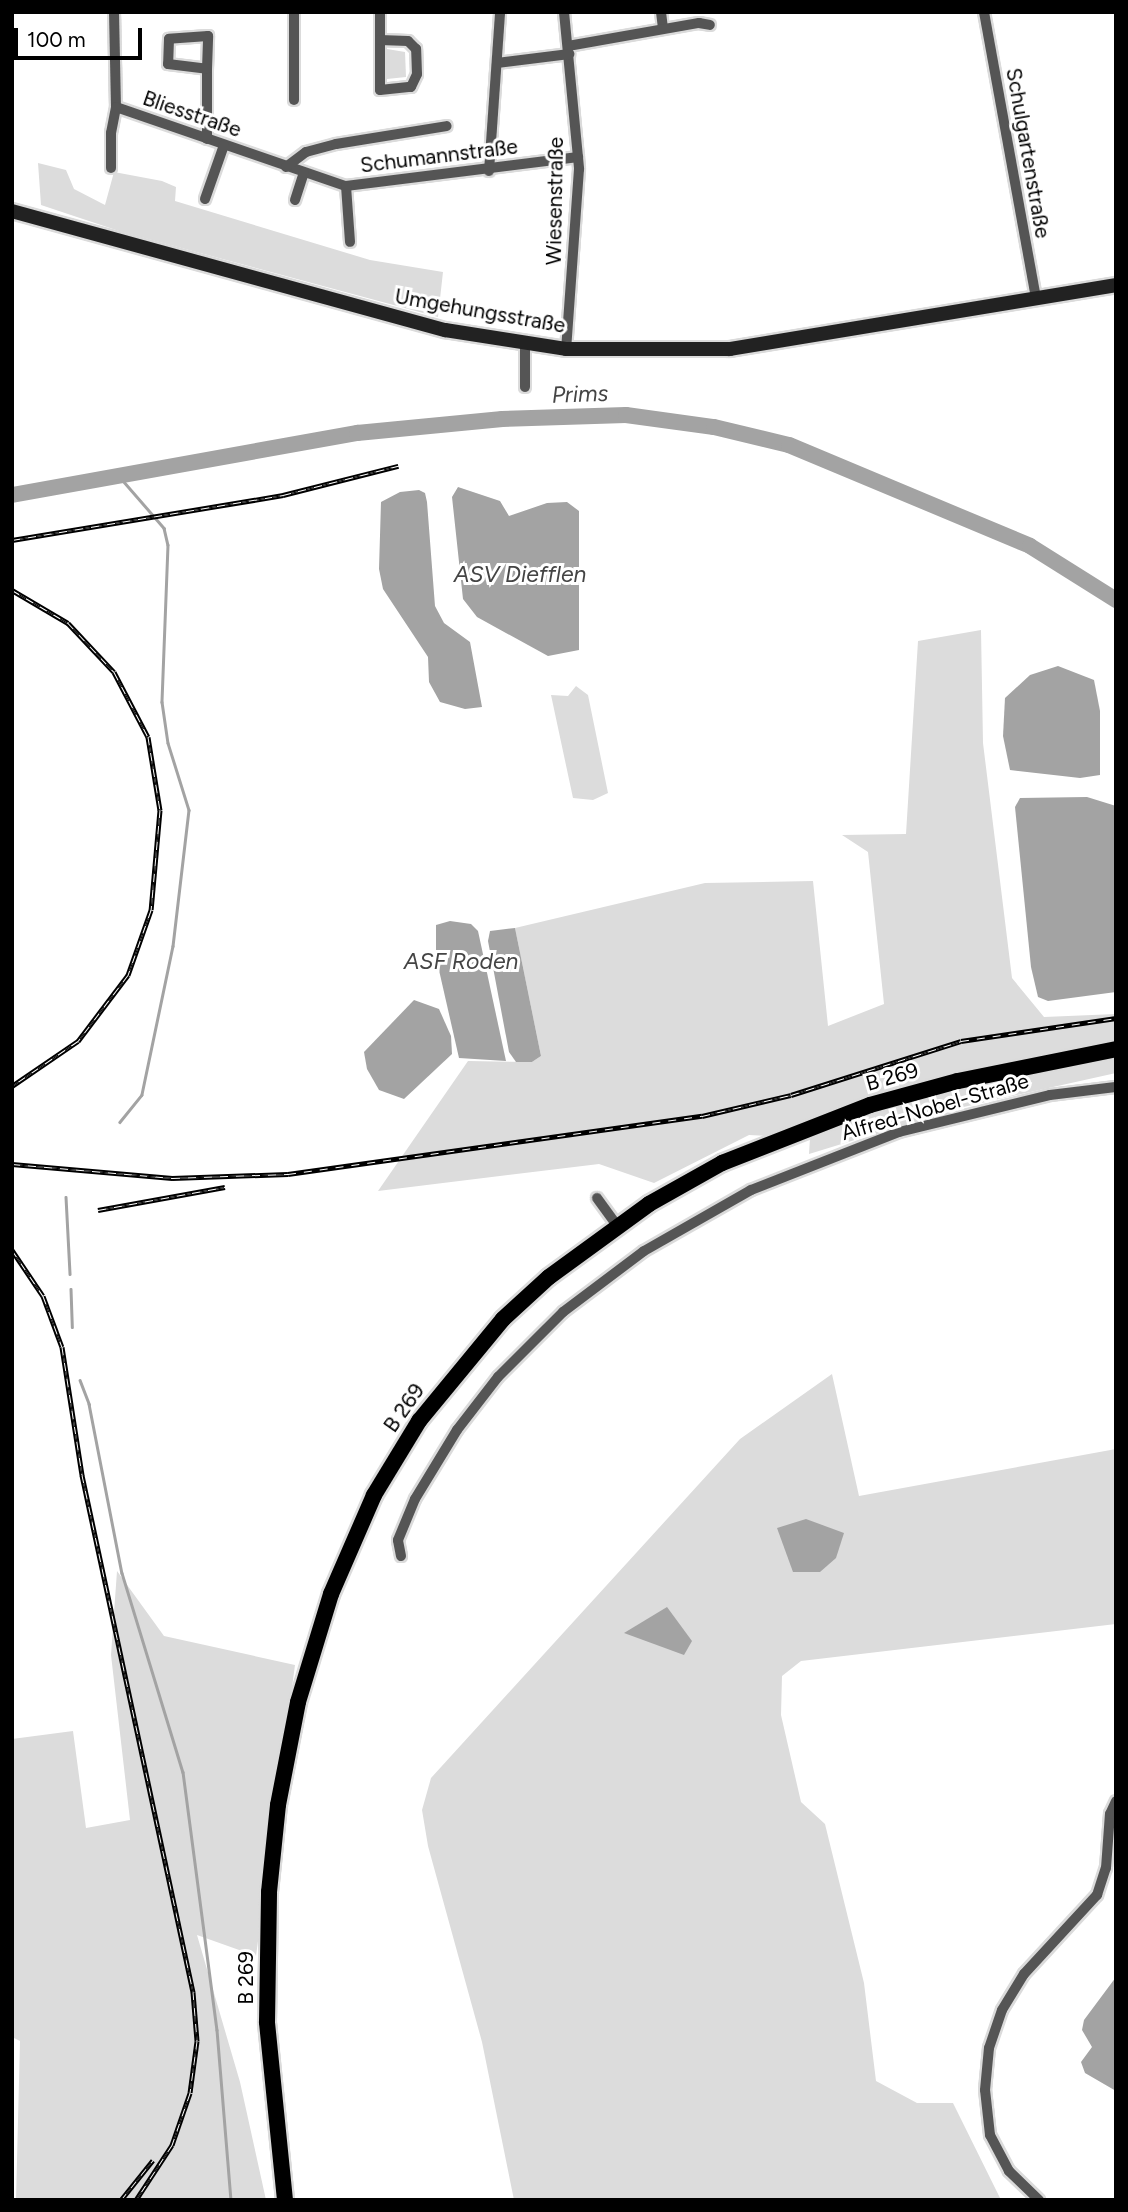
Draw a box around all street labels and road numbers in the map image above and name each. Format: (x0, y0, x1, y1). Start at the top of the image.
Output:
street label: Schulgartenstraße (1001, 66, 1055, 240)
street label: Bliesstraße (139, 85, 245, 143)
street label: Schumannstraße (359, 134, 519, 178)
street label: Wiesenstraße (541, 137, 569, 265)
street label: Umgehungsstraße (393, 284, 567, 338)
street label: B 269 (863, 1058, 921, 1096)
street label: Alfred-Nobel-Straße (838, 1068, 1032, 1146)
street label: B 269 (378, 1379, 430, 1437)
street label: B 269 (233, 1951, 259, 2005)

